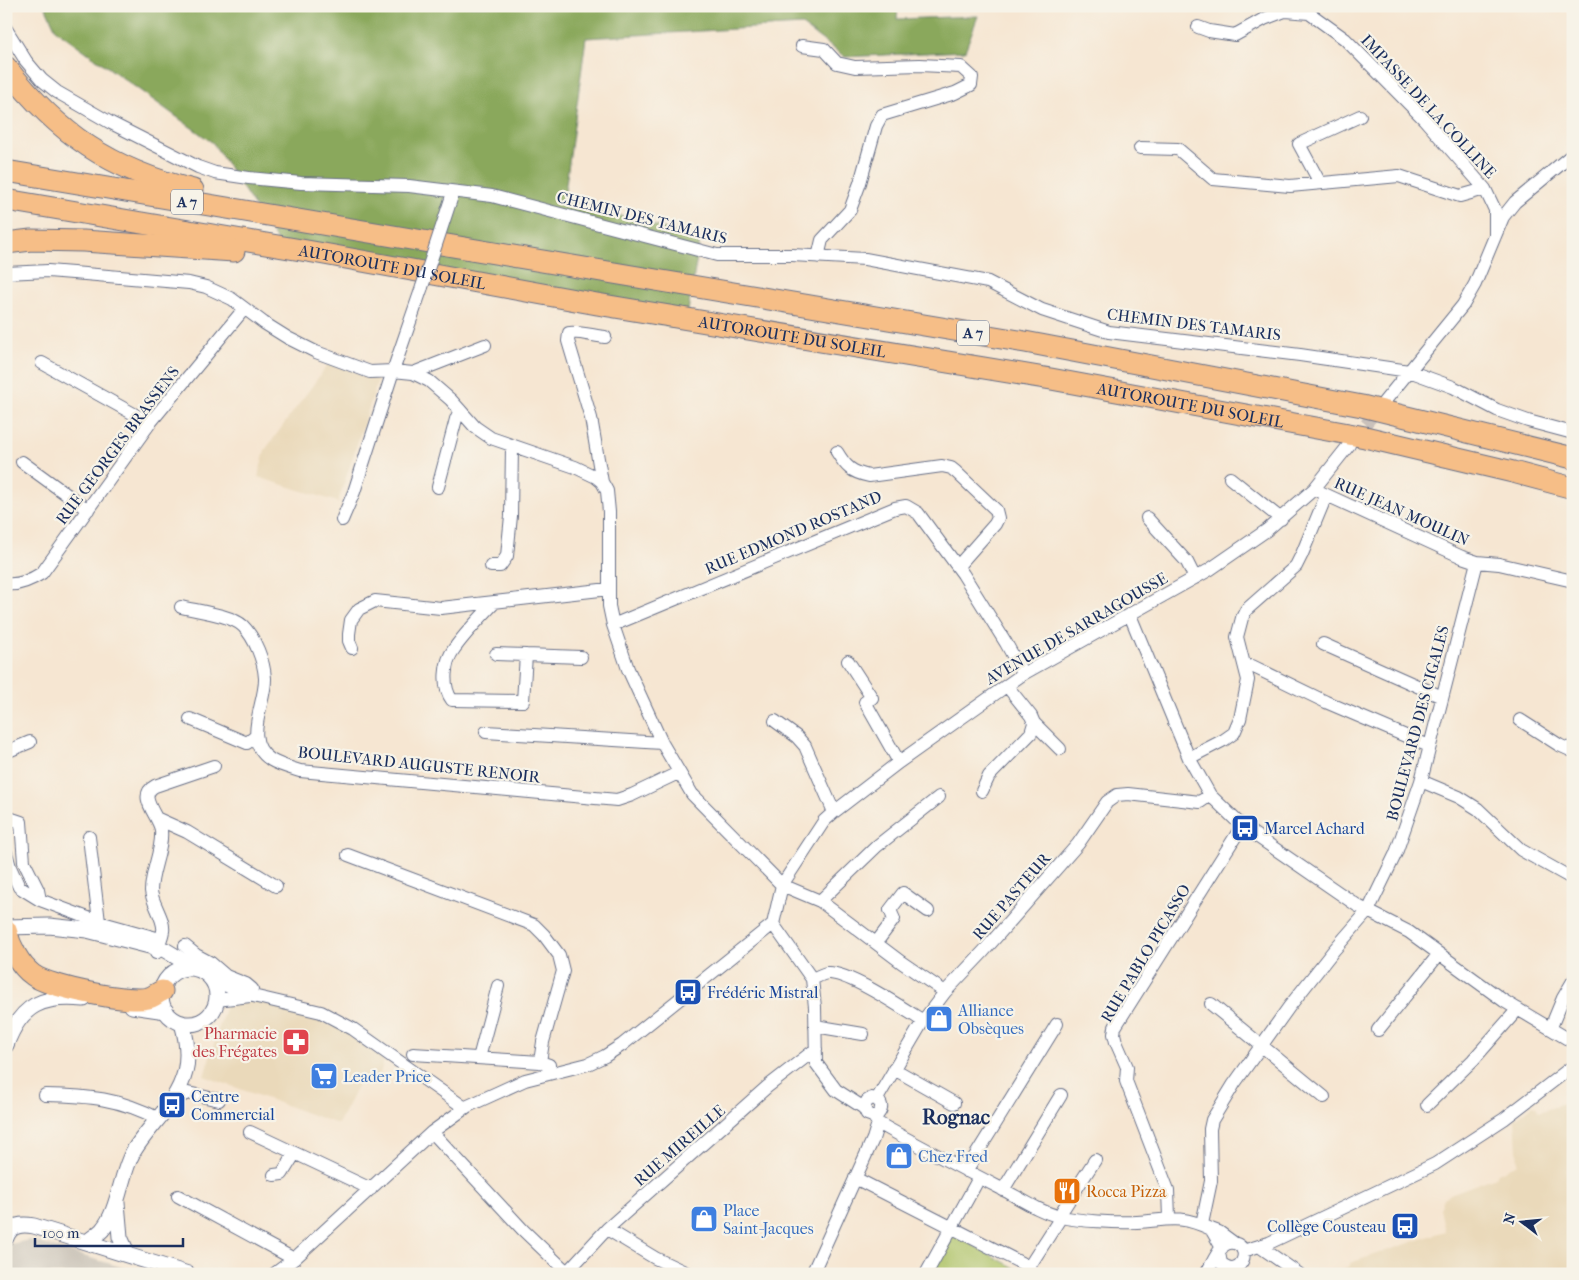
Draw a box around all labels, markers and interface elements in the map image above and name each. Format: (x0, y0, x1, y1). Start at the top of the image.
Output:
street label: IMPASSE DE LA COLLINE (1357, 31, 1500, 182)
street label: CHEMIN DES TAMARIS (555, 187, 729, 248)
road number: A 7 (171, 190, 203, 214)
street label: AUTOROUTE DU SOLEIL (296, 241, 487, 293)
street label: CHEMIN DES TAMARIS (1106, 304, 1282, 345)
street label: AUTOROUTE DU SOLEIL (696, 312, 888, 362)
road number: A 7 (957, 320, 989, 346)
street label: RUE GEORGES BRASSENS (52, 362, 183, 528)
street label: AUTOROUTE DU SOLEIL (1094, 379, 1286, 432)
street label: RUE JEAN MOULIN (1331, 473, 1472, 550)
street label: RUE EDMOND ROSTAND (702, 487, 884, 578)
street label: AVENUE DE SARRAGOUSSE (981, 568, 1171, 689)
street label: BOULEVARD DES CIGALES (1382, 623, 1453, 823)
street label: BOULEVARD AUGUSTE RENOIR (297, 742, 543, 787)
bus stop icon: Marcel Achard (1230, 813, 1260, 843)
place label: Marcel Achard (1264, 819, 1365, 838)
street label: RUE PASTEUR (968, 848, 1055, 944)
street label: RUE PABLO PICASSO (1097, 881, 1194, 1026)
bus stop icon: Frédéric Mistral (673, 977, 703, 1007)
place label: Frédéric Mistral (707, 983, 819, 1002)
place label: Alliance Obsèques (957, 1001, 1024, 1038)
shop icon: Alliance Obsèques (924, 1004, 954, 1034)
place label: Pharmacie des Frégates (192, 1024, 277, 1061)
pharmacy icon: Pharmacie des Frégates (281, 1027, 311, 1057)
supermarket icon: Leader Price (309, 1061, 339, 1091)
place label: Leader Price (343, 1067, 431, 1086)
place label: Centre Commercial (191, 1087, 275, 1124)
bus stop icon: Centre Commercial (157, 1090, 187, 1120)
street label: RUE MIREILLE (630, 1101, 729, 1190)
district label: Rognac (922, 1105, 990, 1129)
shop icon: Chez Fred (884, 1141, 914, 1171)
place label: Chez Fred (918, 1147, 988, 1166)
restaurant icon: Rocca Pizza (1052, 1176, 1082, 1206)
place label: Rocca Pizza (1086, 1182, 1167, 1201)
north arrow (1496, 1198, 1546, 1248)
place label: Place Saint-Jacques (723, 1201, 814, 1238)
shop icon: Place Saint-Jacques (689, 1204, 719, 1234)
bus stop icon: Collège Cousteau (1390, 1211, 1420, 1241)
text: N (1500, 1211, 1520, 1226)
scale bar (35, 1215, 182, 1247)
place label: Collège Cousteau (1267, 1217, 1386, 1236)
text: 100 m (42, 1224, 80, 1242)

